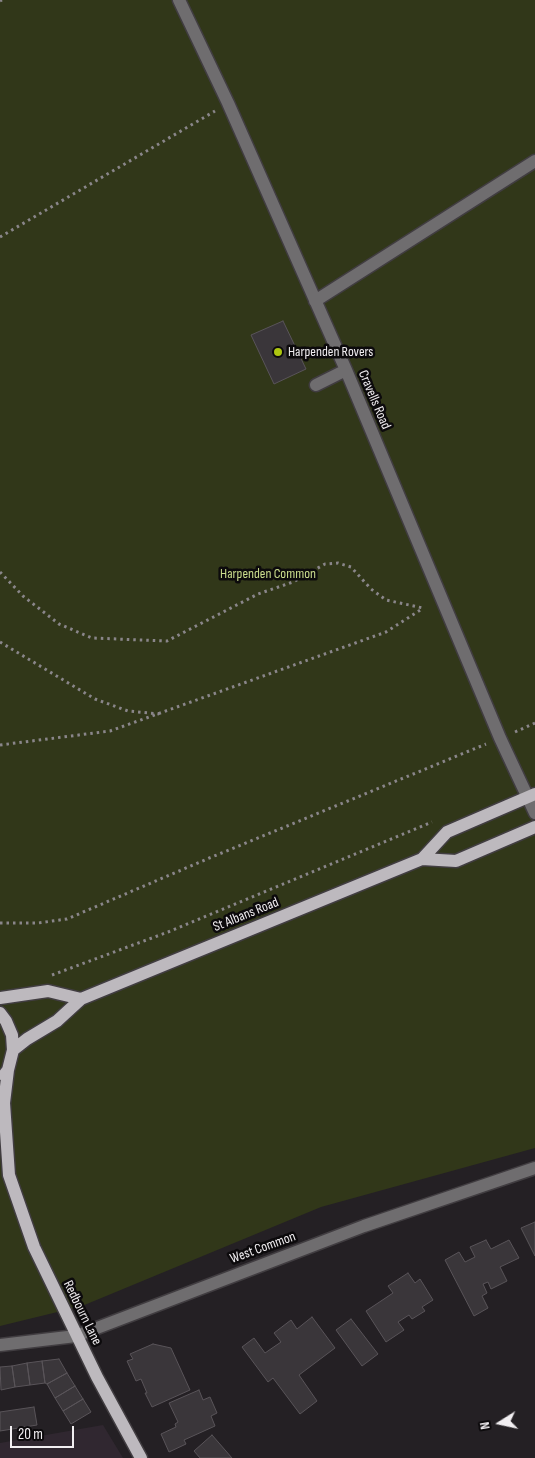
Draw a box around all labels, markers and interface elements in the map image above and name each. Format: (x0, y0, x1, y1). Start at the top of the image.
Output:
place label: Harpenden Rovers (288, 344, 373, 360)
marker: Harpenden Rovers (272, 346, 284, 358)
street label: Cravells Road (354, 368, 394, 432)
park label: Harpenden Common (220, 566, 316, 582)
street label: St Albans Road (211, 894, 281, 936)
street label: West Common (228, 1228, 298, 1268)
street label: Redbourn Lane (59, 1278, 105, 1348)
north arrow (475, 1398, 525, 1448)
scale bar (12, 1416, 76, 1448)
text: N (476, 1421, 494, 1431)
text: 20 m (18, 1425, 43, 1444)

